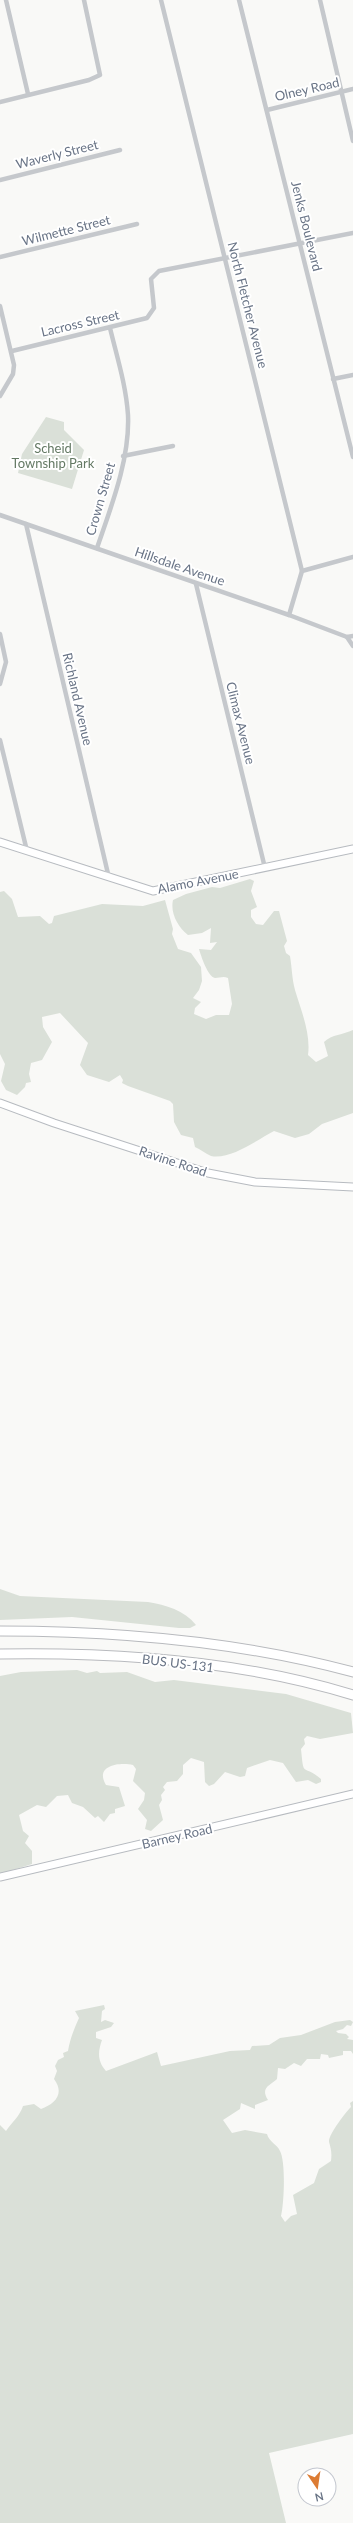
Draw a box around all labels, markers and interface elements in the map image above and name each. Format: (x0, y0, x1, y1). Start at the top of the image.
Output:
street label: Olney Road (273, 74, 341, 104)
street label: Waverly Street (14, 136, 100, 172)
street label: Jenks Boulevard (288, 179, 326, 273)
street label: Wilmette Street (20, 211, 112, 249)
street label: North Fletcher Avenue (225, 240, 271, 370)
street label: Lacross Street (39, 306, 121, 340)
park label: Scheid Township Park (12, 440, 95, 471)
street label: Crown Street (82, 460, 118, 537)
street label: Hillsdale Avenue (133, 543, 227, 589)
street label: Richland Avenue (60, 651, 96, 747)
street label: Climax Avenue (223, 680, 259, 766)
street label: Alamo Avenue (156, 865, 240, 897)
street label: Ravine Road (137, 1143, 209, 1179)
street label: BUS US-131 (141, 1651, 215, 1675)
street label: Barney Road (140, 1820, 214, 1852)
north arrow (297, 2467, 337, 2507)
text: N (314, 2490, 325, 2505)

